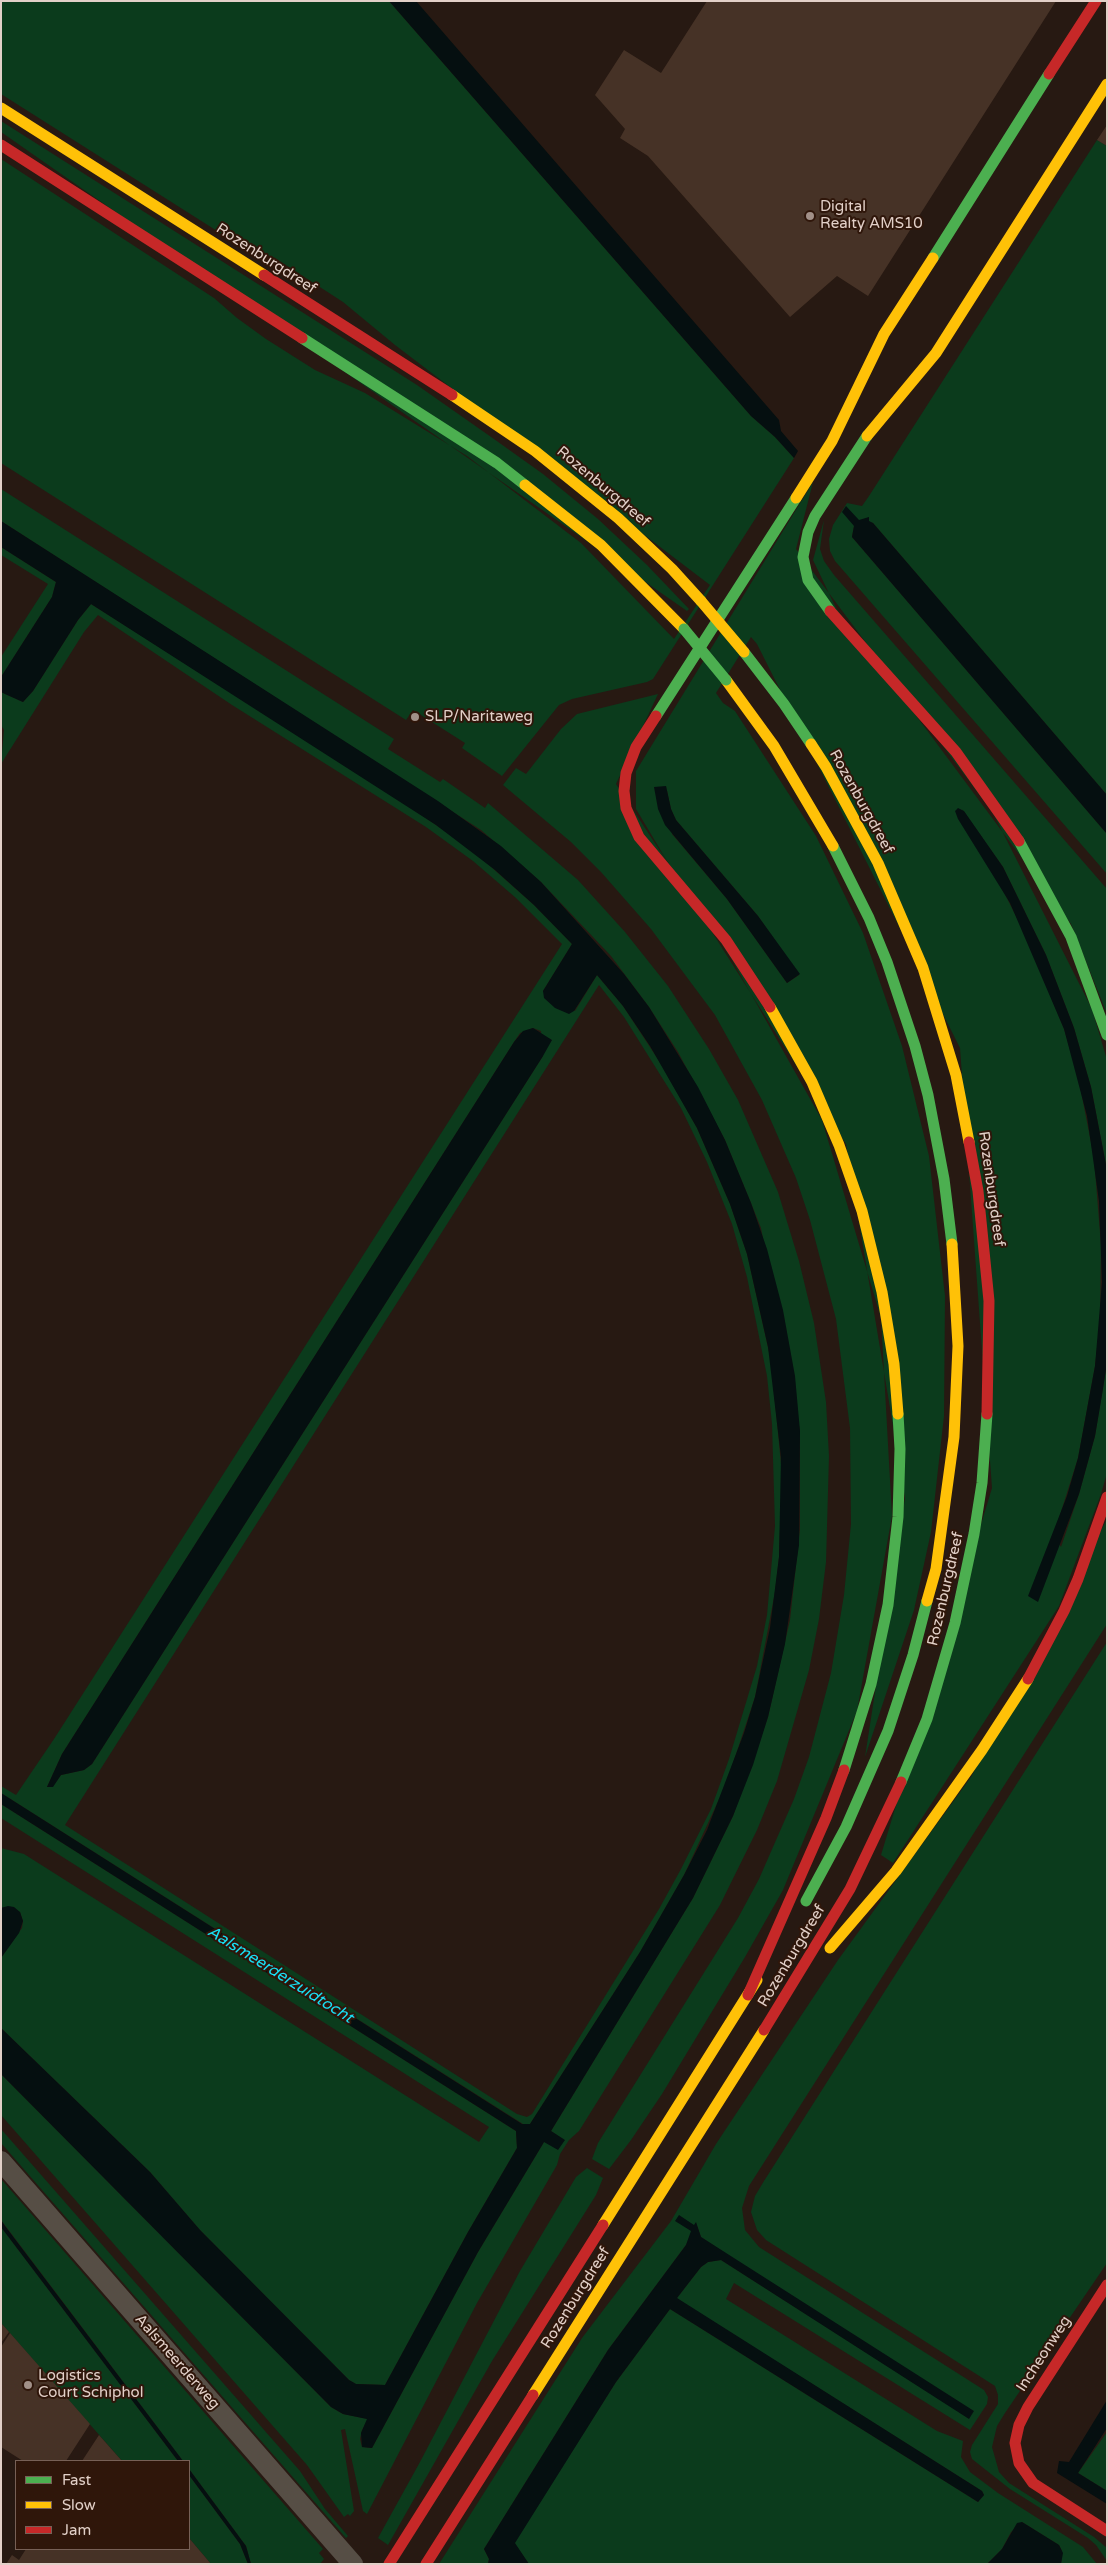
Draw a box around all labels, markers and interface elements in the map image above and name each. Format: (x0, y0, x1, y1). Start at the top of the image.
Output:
place label: Digital Realty AMS10 (820, 198, 923, 233)
marker: Digital Realty AMS10 (804, 210, 816, 222)
street label: Rozenburgdreef (212, 220, 320, 298)
street label: Rozenburgdreef (553, 443, 653, 531)
place label: SLP/Naritaweg (425, 708, 533, 726)
marker: SLP/Naritaweg (409, 711, 421, 723)
street label: Rozenburgdreef (825, 747, 897, 857)
street label: Rozenburgdreef (974, 1130, 1008, 1248)
street label: Rozenburgdreef (924, 1530, 968, 1648)
street label: Rozenburgdreef (754, 1902, 830, 2010)
water label: Aalsmeerderzuidtocht (204, 1922, 356, 2028)
street label: Rozenburgdreef (538, 2244, 614, 2352)
street label: Aalsmeerderweg (131, 2311, 223, 2413)
street label: Incheonweg (1013, 2313, 1075, 2395)
place label: Logistics Court Schiphol (38, 2367, 143, 2402)
marker: Logistics Court Schiphol (22, 2379, 34, 2391)
legend (15, 2460, 190, 2550)
text: Fast (62, 2471, 91, 2489)
text: Slow (62, 2496, 96, 2514)
text: Jam (62, 2521, 91, 2539)

